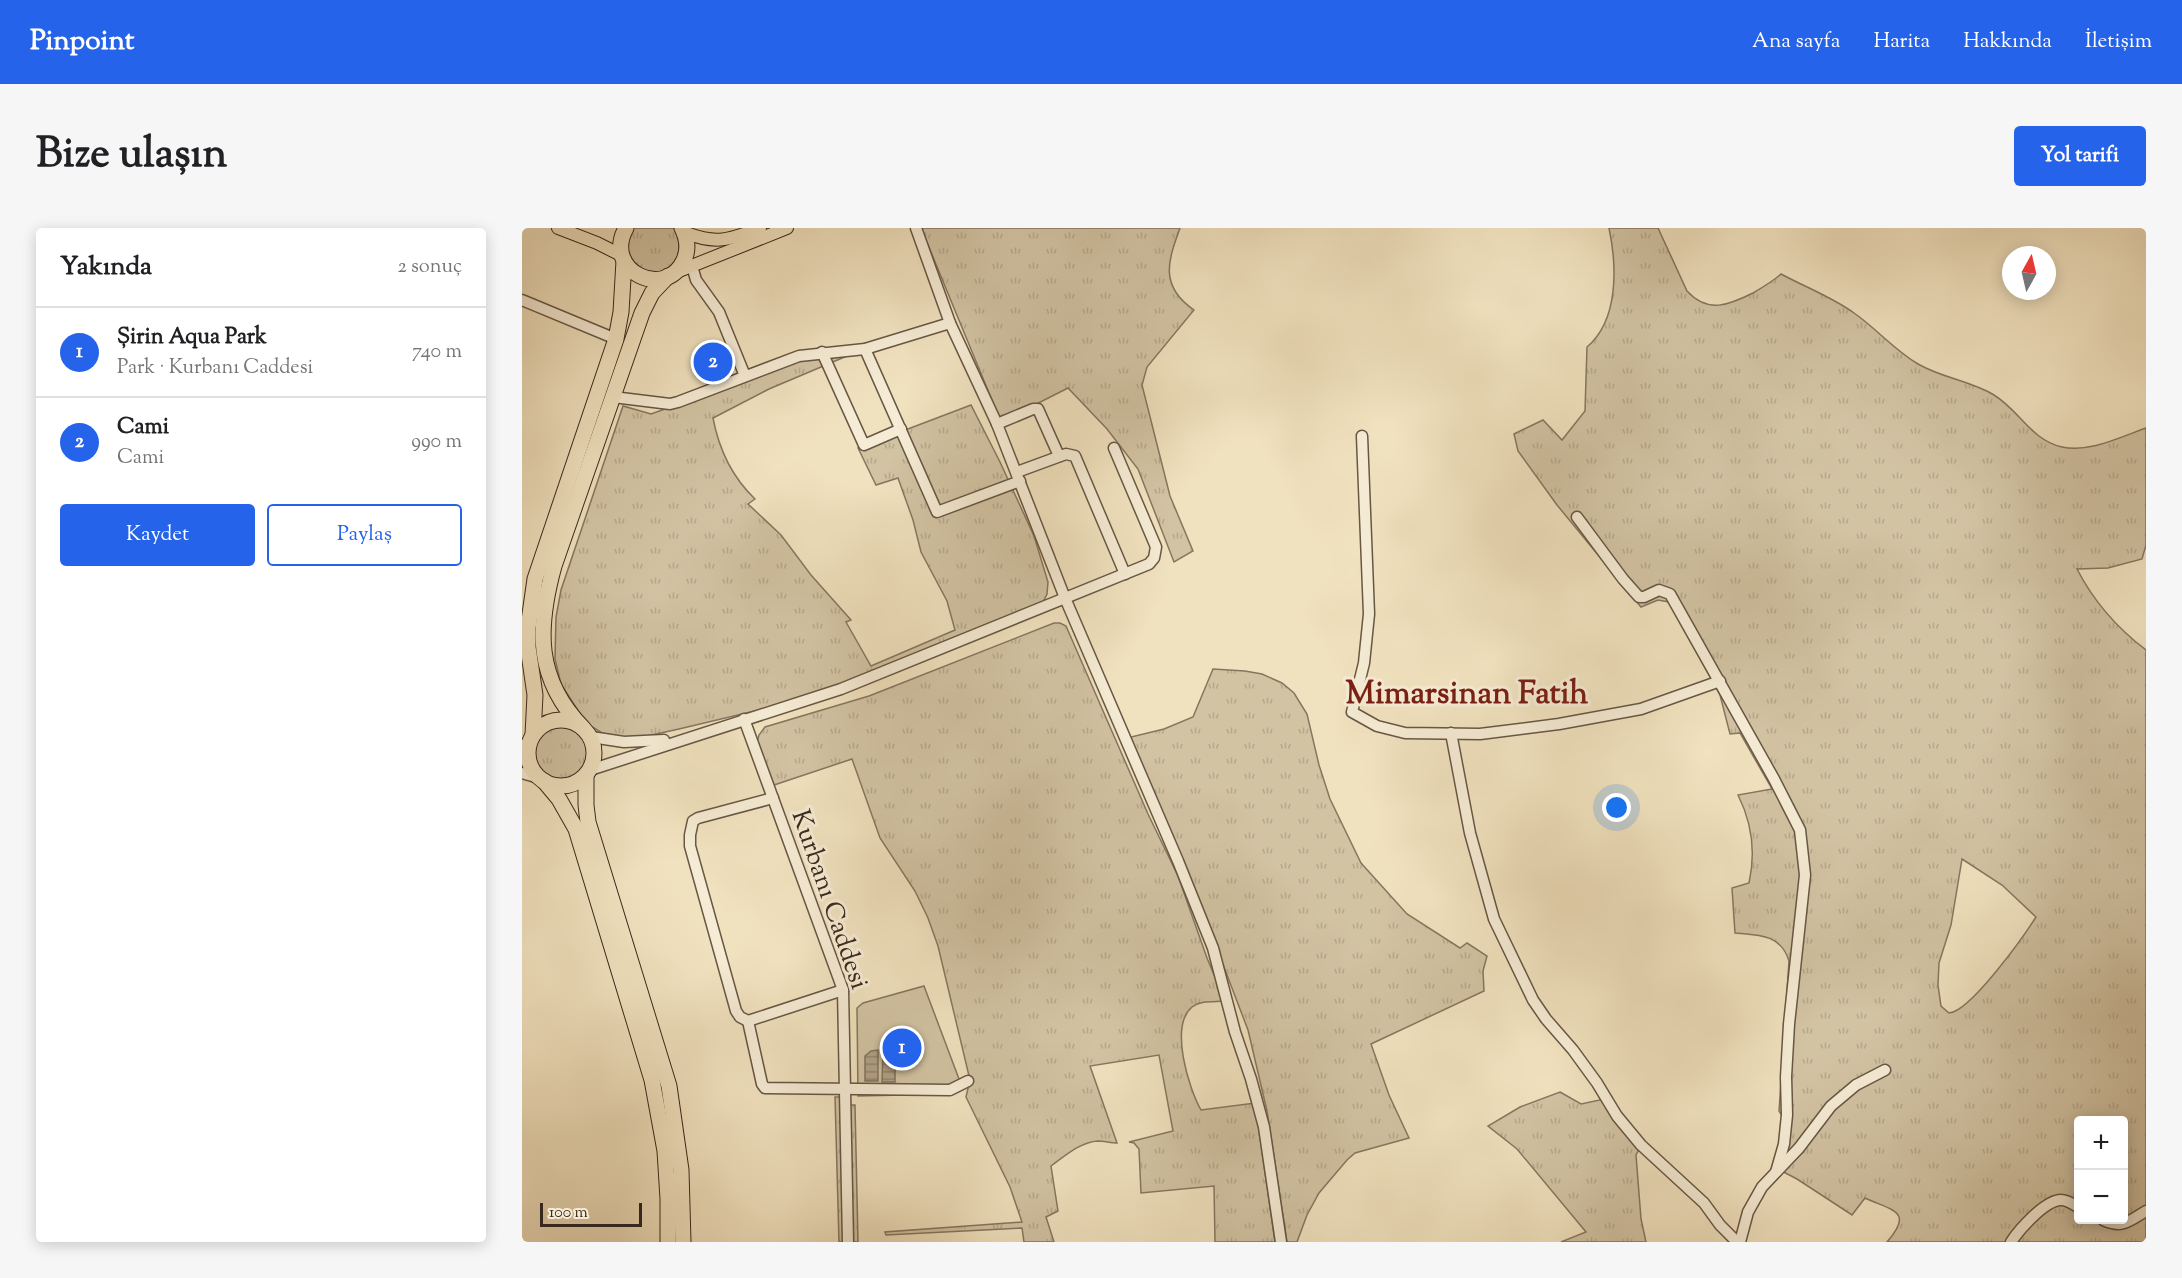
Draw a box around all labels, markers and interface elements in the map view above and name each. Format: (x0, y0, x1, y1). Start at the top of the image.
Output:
text: Pinpoint (30, 22, 134, 62)
text: Ana sayfa (1752, 27, 1841, 57)
text: Harita (1874, 27, 1930, 57)
text: Hakkında (1963, 27, 2052, 57)
text: İletişim (2085, 27, 2152, 57)
text: Bize ulaşın (36, 126, 227, 186)
button: Yol tarifi (2014, 126, 2146, 186)
north arrow (2002, 246, 2056, 300)
text: Yakında (60, 249, 152, 286)
text: 2 sonuç (397, 253, 462, 282)
text: Şirin Aqua Park (117, 322, 267, 354)
text: 1 (76, 338, 83, 367)
text: 740 m (412, 338, 462, 367)
pin: 2 (694, 340, 732, 384)
text: Park · Kurbanı Caddesi (117, 354, 313, 383)
text: Cami (117, 412, 169, 444)
text: 2 (75, 428, 84, 457)
text: 990 m (411, 428, 462, 457)
text: Cami (117, 444, 164, 473)
button: Kaydet (60, 504, 255, 566)
button: Paylaş (267, 504, 462, 566)
district label: Mimarsinan Fatih (1346, 672, 1589, 718)
your location (1602, 793, 1631, 822)
street label: Kurbanı Caddesi (781, 805, 877, 995)
pin: 1 (882, 1026, 922, 1070)
map controls (2074, 1116, 2128, 1224)
button: + (2074, 1116, 2128, 1170)
button: − (2074, 1170, 2128, 1224)
scale bar (540, 1200, 642, 1228)
text: 100 m (549, 1202, 588, 1225)

